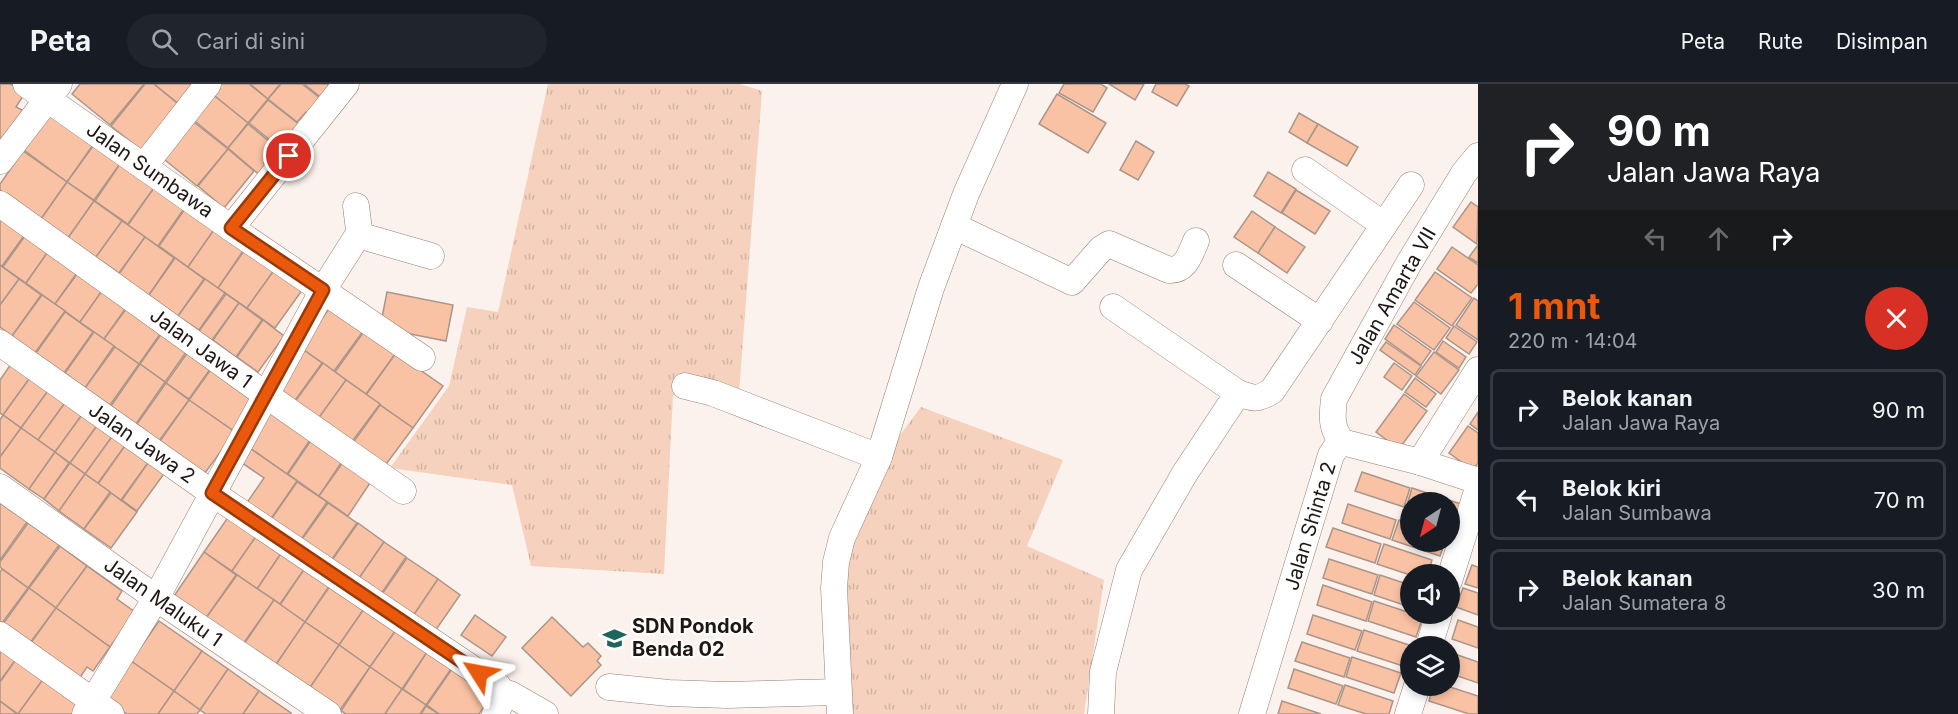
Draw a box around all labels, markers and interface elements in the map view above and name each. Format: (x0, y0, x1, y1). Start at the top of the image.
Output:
search box (127, 14, 547, 68)
text: Peta (30, 24, 91, 58)
icon: search (148, 25, 181, 58)
text: Cari di sini (196, 28, 305, 54)
text: Peta (1681, 29, 1725, 54)
text: Rute (1758, 29, 1803, 54)
text: Disimpan (1836, 29, 1928, 54)
text: 90 m (1607, 105, 1711, 156)
icon: right (1508, 108, 1586, 186)
street label: Jalan Sumbawa (82, 117, 218, 223)
pin (263, 130, 314, 181)
icon: arrive (272, 139, 305, 172)
text: Jalan Jawa Raya (1607, 156, 1820, 189)
icon: left (1639, 222, 1672, 255)
icon: ahead (1702, 222, 1735, 255)
icon: right (1765, 222, 1798, 255)
street label: Jalan Amarta VII (1343, 223, 1441, 369)
text: 1 mnt (1508, 284, 1601, 328)
button: close (1865, 287, 1928, 350)
street label: Jalan Jawa 1 (145, 303, 257, 393)
text: 220 m · 14:04 (1508, 329, 1638, 353)
text: Belok kanan (1562, 385, 1693, 411)
icon: right (1511, 393, 1544, 426)
text: 90 m (1872, 397, 1925, 423)
street label: Jalan Jawa 2 (84, 398, 200, 488)
text: Jalan Jawa Raya (1562, 411, 1720, 435)
street label: Jalan Shinta 2 (1279, 459, 1341, 593)
text: Belok kiri (1562, 475, 1661, 501)
icon: left (1511, 483, 1544, 516)
text: 70 m (1874, 487, 1925, 513)
north arrow (1400, 492, 1460, 552)
map controls (1400, 492, 1460, 696)
text: Jalan Sumbawa (1562, 501, 1712, 525)
street label: Jalan Maluku 1 (99, 552, 227, 652)
button: sound (1400, 564, 1460, 624)
text: Belok kanan (1562, 565, 1693, 591)
icon: right (1511, 573, 1544, 606)
text: 30 m (1872, 577, 1925, 603)
text: Jalan Sumatera 8 (1562, 591, 1726, 615)
place label: SDN Pondok Benda 02 (632, 614, 754, 661)
school or university icon: SDN Pondok Benda 02 (601, 625, 627, 651)
button: layers (1400, 636, 1460, 696)
position arrow (447, 641, 511, 705)

